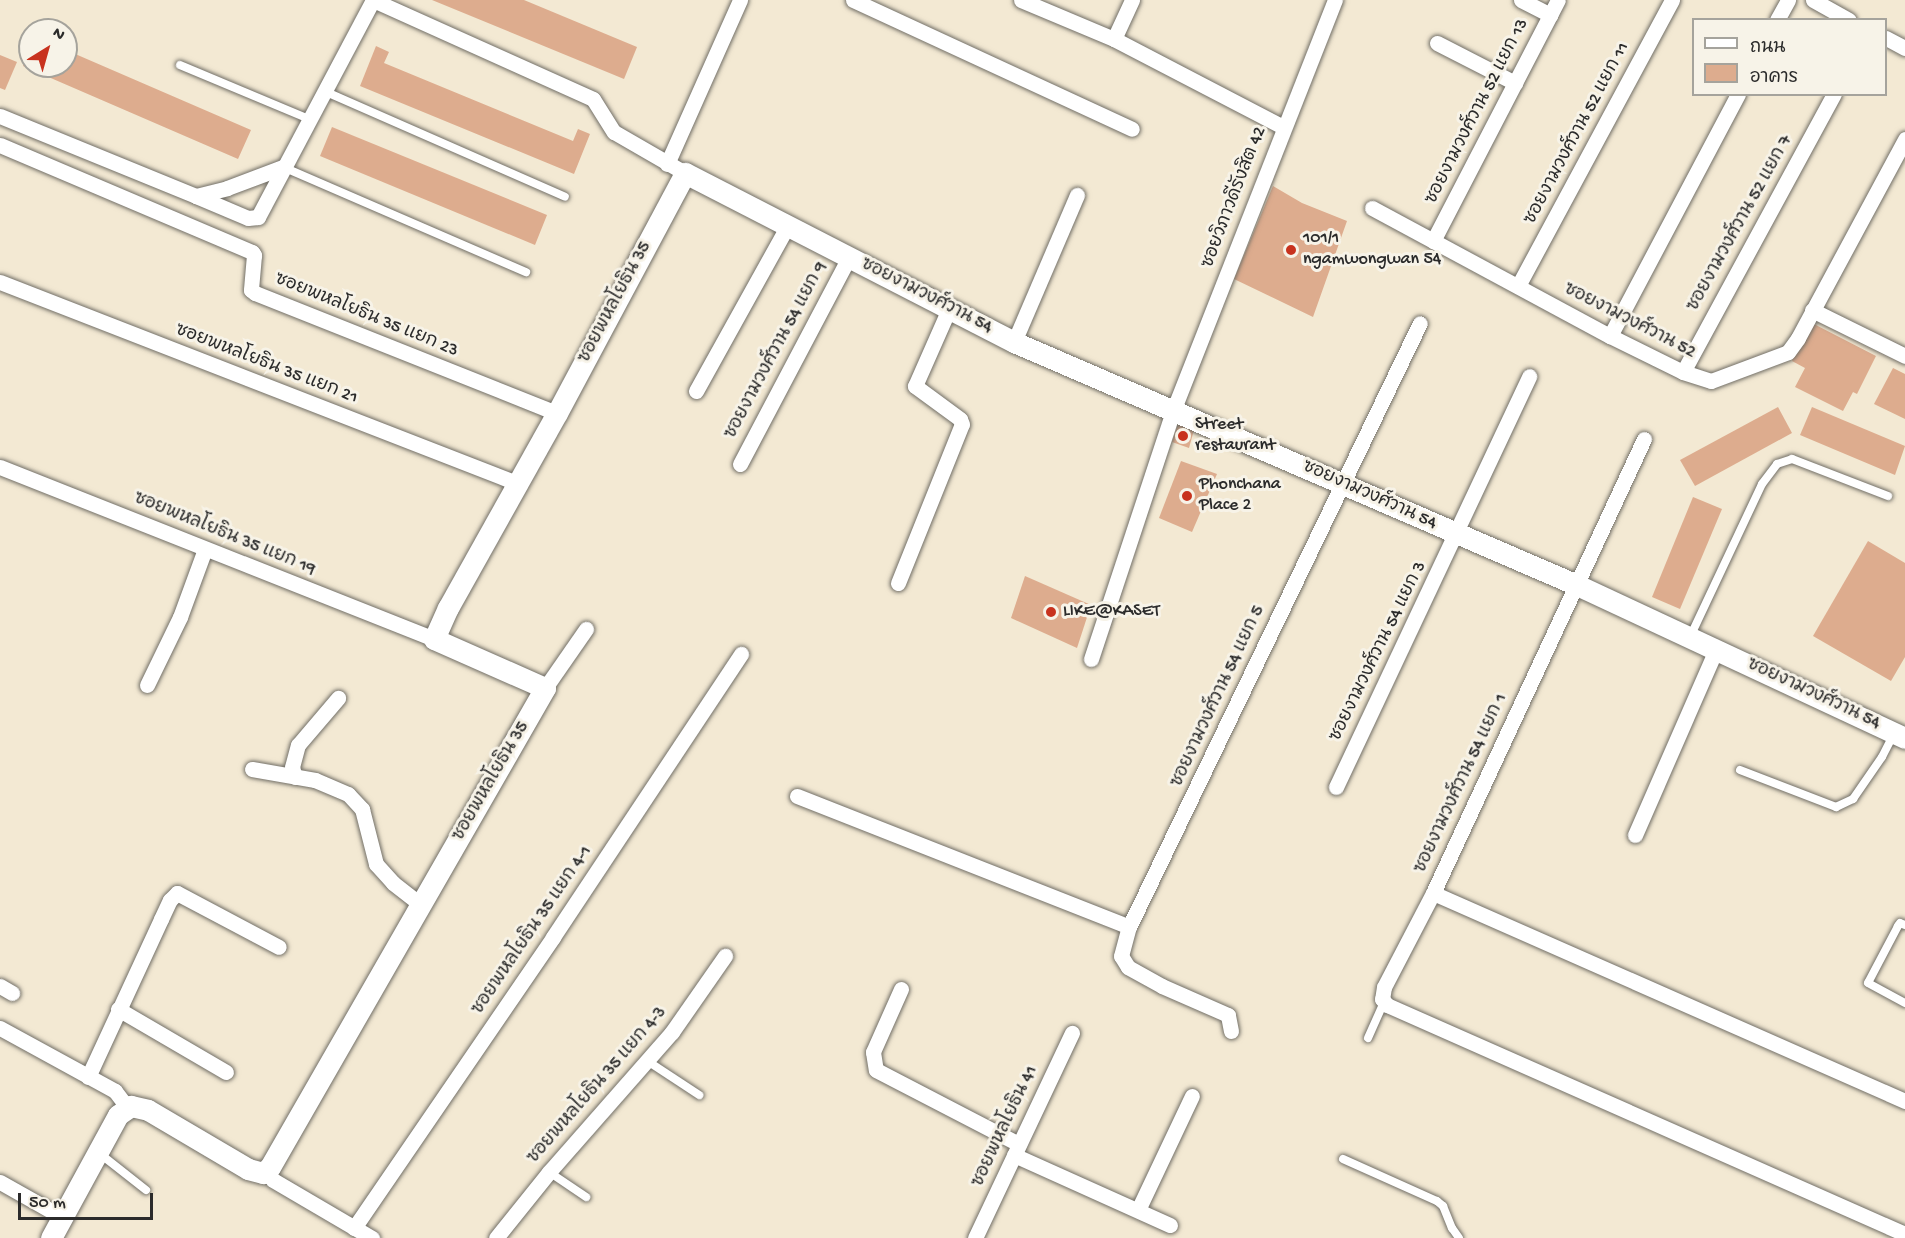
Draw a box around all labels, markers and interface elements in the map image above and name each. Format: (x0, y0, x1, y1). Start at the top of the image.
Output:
street label: ซอยงามวงศ์วาน 52 แยก 13 (1422, 16, 1534, 208)
north arrow (18, 18, 78, 78)
legend (1692, 18, 1887, 96)
text: N (48, 24, 68, 46)
text: ถนน (1750, 38, 1785, 59)
street label: ซอยงามวงศ์วาน 52 แยก 11 (1521, 39, 1635, 229)
text: อาคาร (1750, 68, 1798, 89)
street label: ซอยวิภาวดีรังสิต 42 (1198, 124, 1272, 272)
street label: ซอยงามวงศ์วาน 52 แยก 7 (1684, 132, 1798, 316)
place label: 101/1 ngamwongwan 54 (1303, 229, 1441, 272)
street label: ซอยพหลโยธิน 35 (575, 239, 657, 367)
marker: 101/1 ngamwongwan 54 (1284, 243, 1298, 257)
street label: ซอยงามวงศ์วาน 54 (856, 254, 996, 340)
street label: ซอยงามวงศ์วาน 54 แยก 9 (721, 259, 833, 443)
street label: ซอยพหลโยธิน 35 แยก 23 (271, 269, 461, 363)
street label: ซอยงามวงศ์วาน 52 (1559, 279, 1699, 365)
street label: ซอยพหลโยธิน 35 แยก 21 (172, 320, 360, 410)
place label: Street restaurant (1195, 415, 1275, 458)
marker: Street restaurant (1176, 429, 1190, 443)
street label: ซอยงามวงศ์วาน 54 (1298, 457, 1440, 535)
place label: Phonchana Place 2 (1199, 475, 1281, 518)
street label: ซอยพหลโยธิน 35 แยก 19 (130, 489, 318, 581)
marker: Phonchana Place 2 (1180, 489, 1194, 503)
street label: ซอยงามวงศ์วาน 54 แยก 3 (1326, 558, 1432, 746)
place label: LIKE@KASET (1063, 601, 1160, 623)
street label: ซอยงามวงศ์วาน 54 แยก 5 (1167, 603, 1271, 791)
marker: LIKE@KASET (1044, 605, 1058, 619)
street label: ซอยงามวงศ์วาน 54 (1743, 655, 1883, 735)
street label: ซอยงามวงศ์วาน 54 แยก 1 (1411, 691, 1513, 877)
street label: ซอยพหลโยธิน 35 (449, 718, 535, 846)
street label: ซอยพหลโยธิน 35 แยก 4-1 (468, 842, 598, 1020)
street label: ซอยพหลโยธิน 35 แยก 4-3 (524, 1003, 672, 1169)
street label: ซอยพหลโยธิน 41 (968, 1063, 1044, 1191)
scale bar (21, 1181, 156, 1219)
text: 50 m (29, 1193, 66, 1214)

